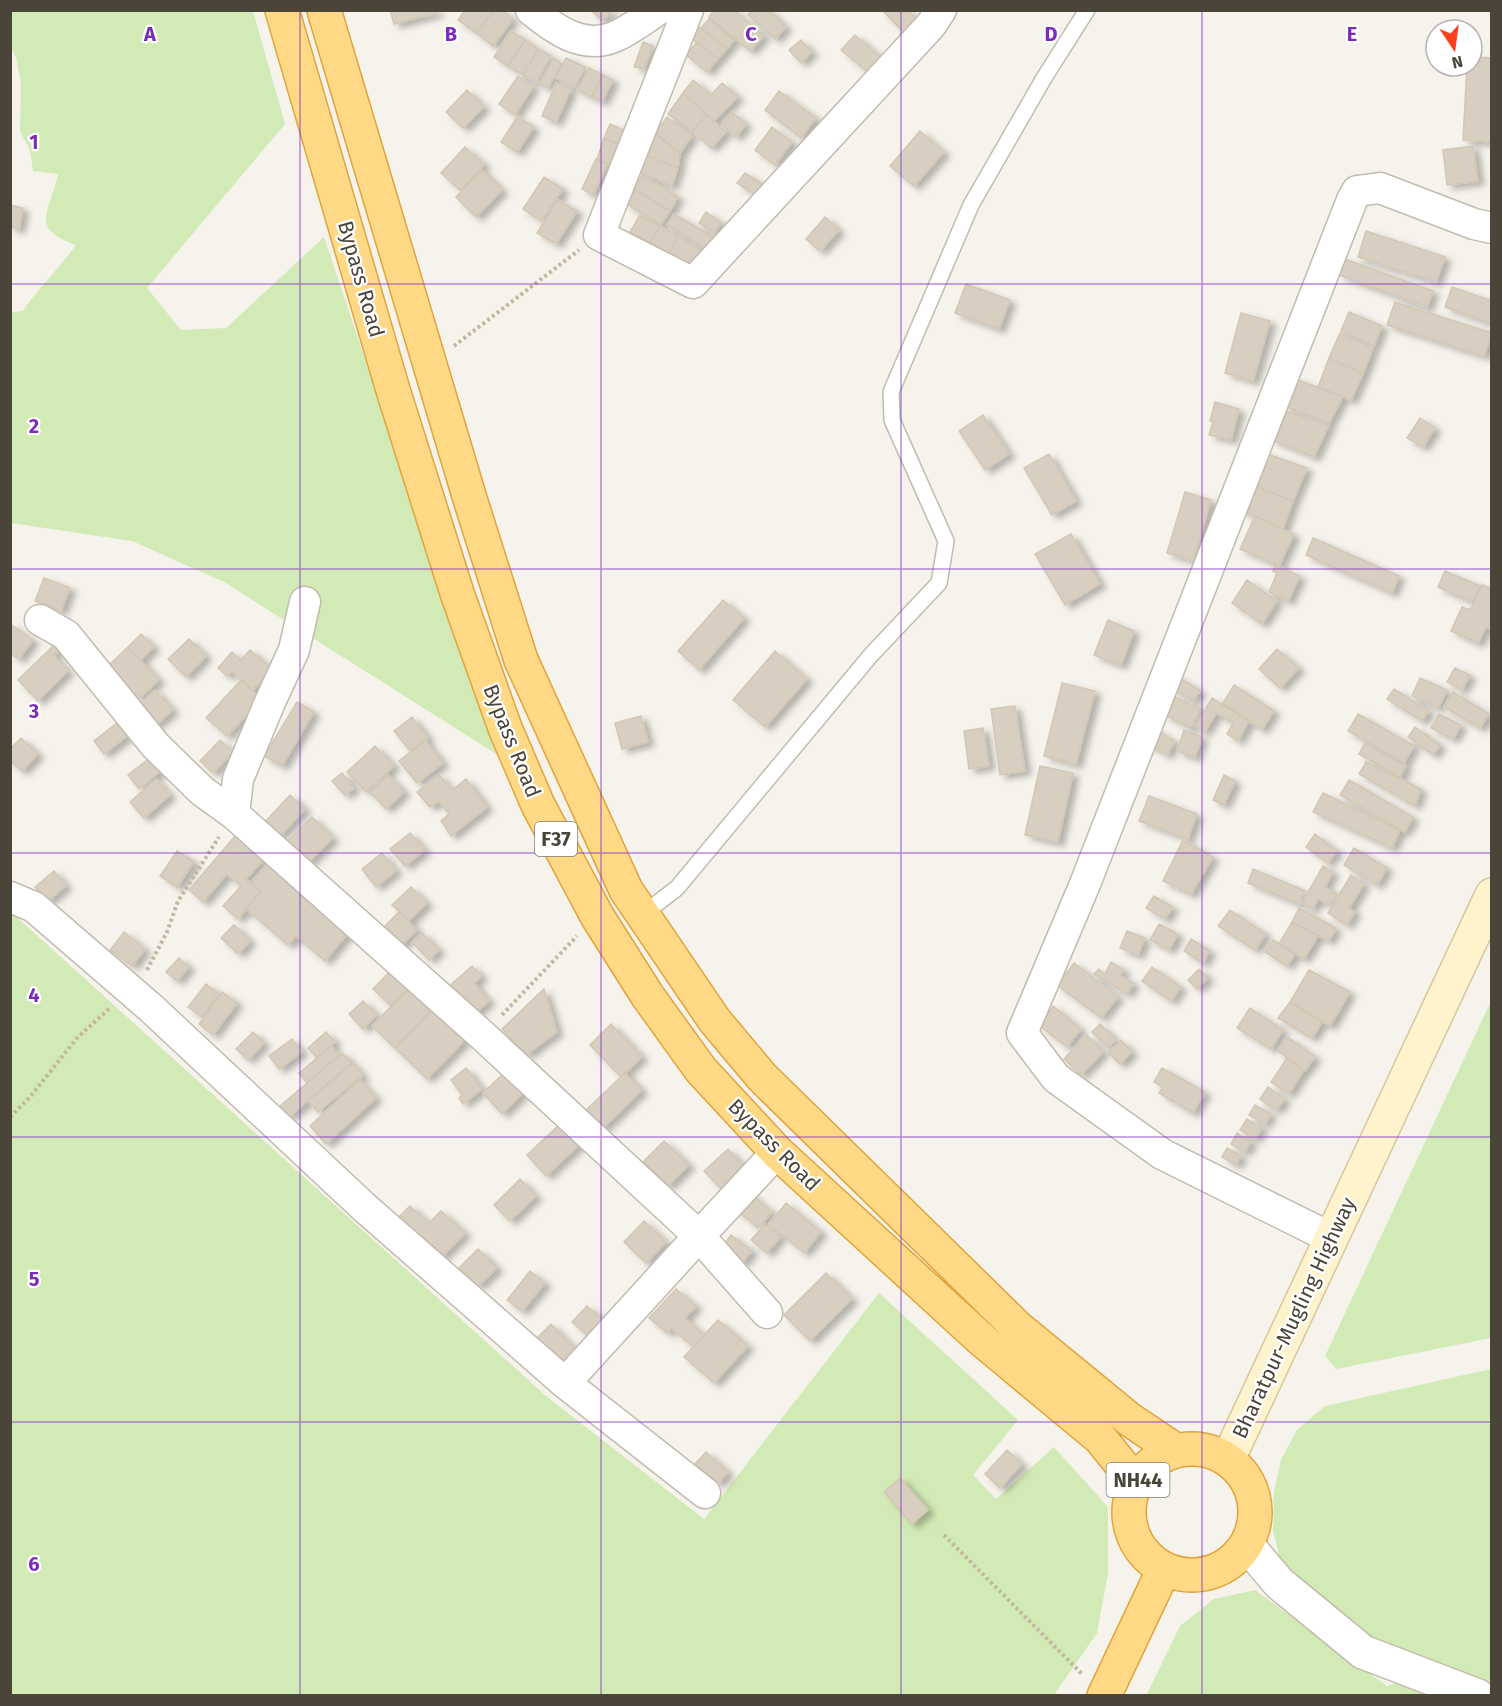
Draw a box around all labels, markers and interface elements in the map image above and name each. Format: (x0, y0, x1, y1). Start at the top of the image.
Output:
north arrow (1424, 18, 1484, 78)
text: A (143, 22, 157, 46)
text: B (445, 22, 457, 46)
text: C (745, 22, 757, 46)
text: D (1044, 22, 1058, 46)
text: E (1347, 22, 1357, 46)
text: N (1450, 52, 1465, 73)
text: 1 (29, 130, 39, 154)
street label: Bypass Road (332, 218, 390, 340)
text: 2 (29, 414, 39, 438)
street label: Bypass Road (477, 681, 547, 801)
text: 3 (28, 699, 39, 723)
road number: F37 (535, 822, 577, 856)
text: 4 (28, 983, 40, 1007)
street label: Bypass Road (722, 1093, 826, 1197)
street label: Bharatpur-Mugling Highway (1227, 1193, 1362, 1443)
text: 5 (29, 1267, 40, 1291)
road number: NH44 (1106, 1463, 1170, 1497)
text: 6 (28, 1552, 40, 1576)

